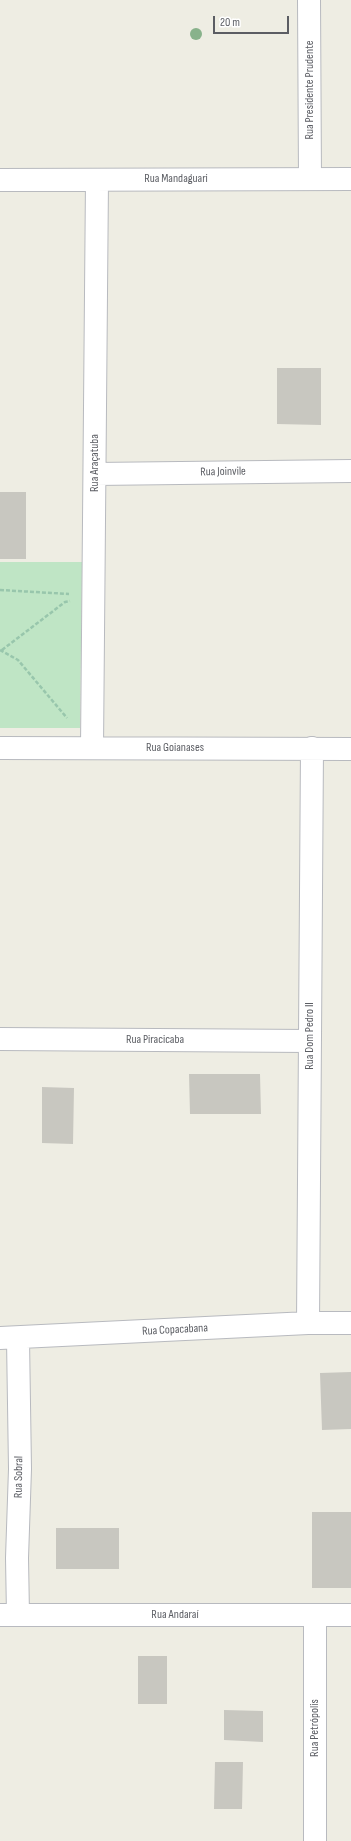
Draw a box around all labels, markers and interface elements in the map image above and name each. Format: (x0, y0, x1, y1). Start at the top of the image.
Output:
scale bar (215, 8, 291, 34)
text: 20 m (220, 15, 240, 30)
street label: Rua Presidente Prudente (303, 40, 317, 140)
street label: Rua Mandaguari (144, 172, 208, 186)
street label: Rua Araçatuba (88, 434, 102, 492)
street label: Rua Joinvile (200, 464, 246, 480)
street label: Rua Goianases (146, 741, 204, 755)
street label: Rua Dom Pedro II (303, 1002, 317, 1070)
street label: Rua Piracicaba (126, 1033, 184, 1047)
street label: Rua Copacabana (142, 1321, 208, 1339)
street label: Rua Sobral (11, 1456, 27, 1498)
street label: Rua Andaraí (151, 1608, 199, 1622)
street label: Rua Petrópolis (308, 1699, 322, 1757)

